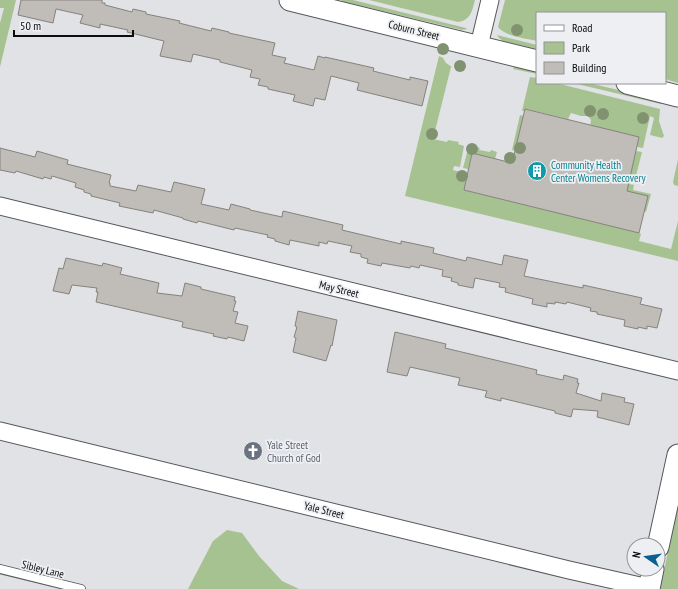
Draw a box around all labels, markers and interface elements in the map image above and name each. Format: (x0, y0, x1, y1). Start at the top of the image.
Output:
scale bar (14, 12, 133, 38)
legend (536, 12, 666, 84)
street label: Coburn Street (387, 17, 441, 43)
text: 50 m (20, 18, 41, 33)
text: Road (572, 20, 592, 35)
text: Park (572, 40, 590, 55)
text: Building (572, 60, 607, 75)
place label: Community Health Center Womens Recovery (551, 158, 647, 185)
building icon: Community Health Center Womens Recovery (526, 160, 548, 182)
street label: May Street (318, 277, 360, 301)
place label: Yale Street Church of God (267, 438, 321, 465)
church icon: Yale Street Church of God (242, 440, 264, 462)
street label: Yale Street (302, 498, 346, 522)
north arrow (626, 537, 666, 577)
text: N (629, 550, 644, 559)
street label: Sibley Lane (20, 557, 66, 581)

